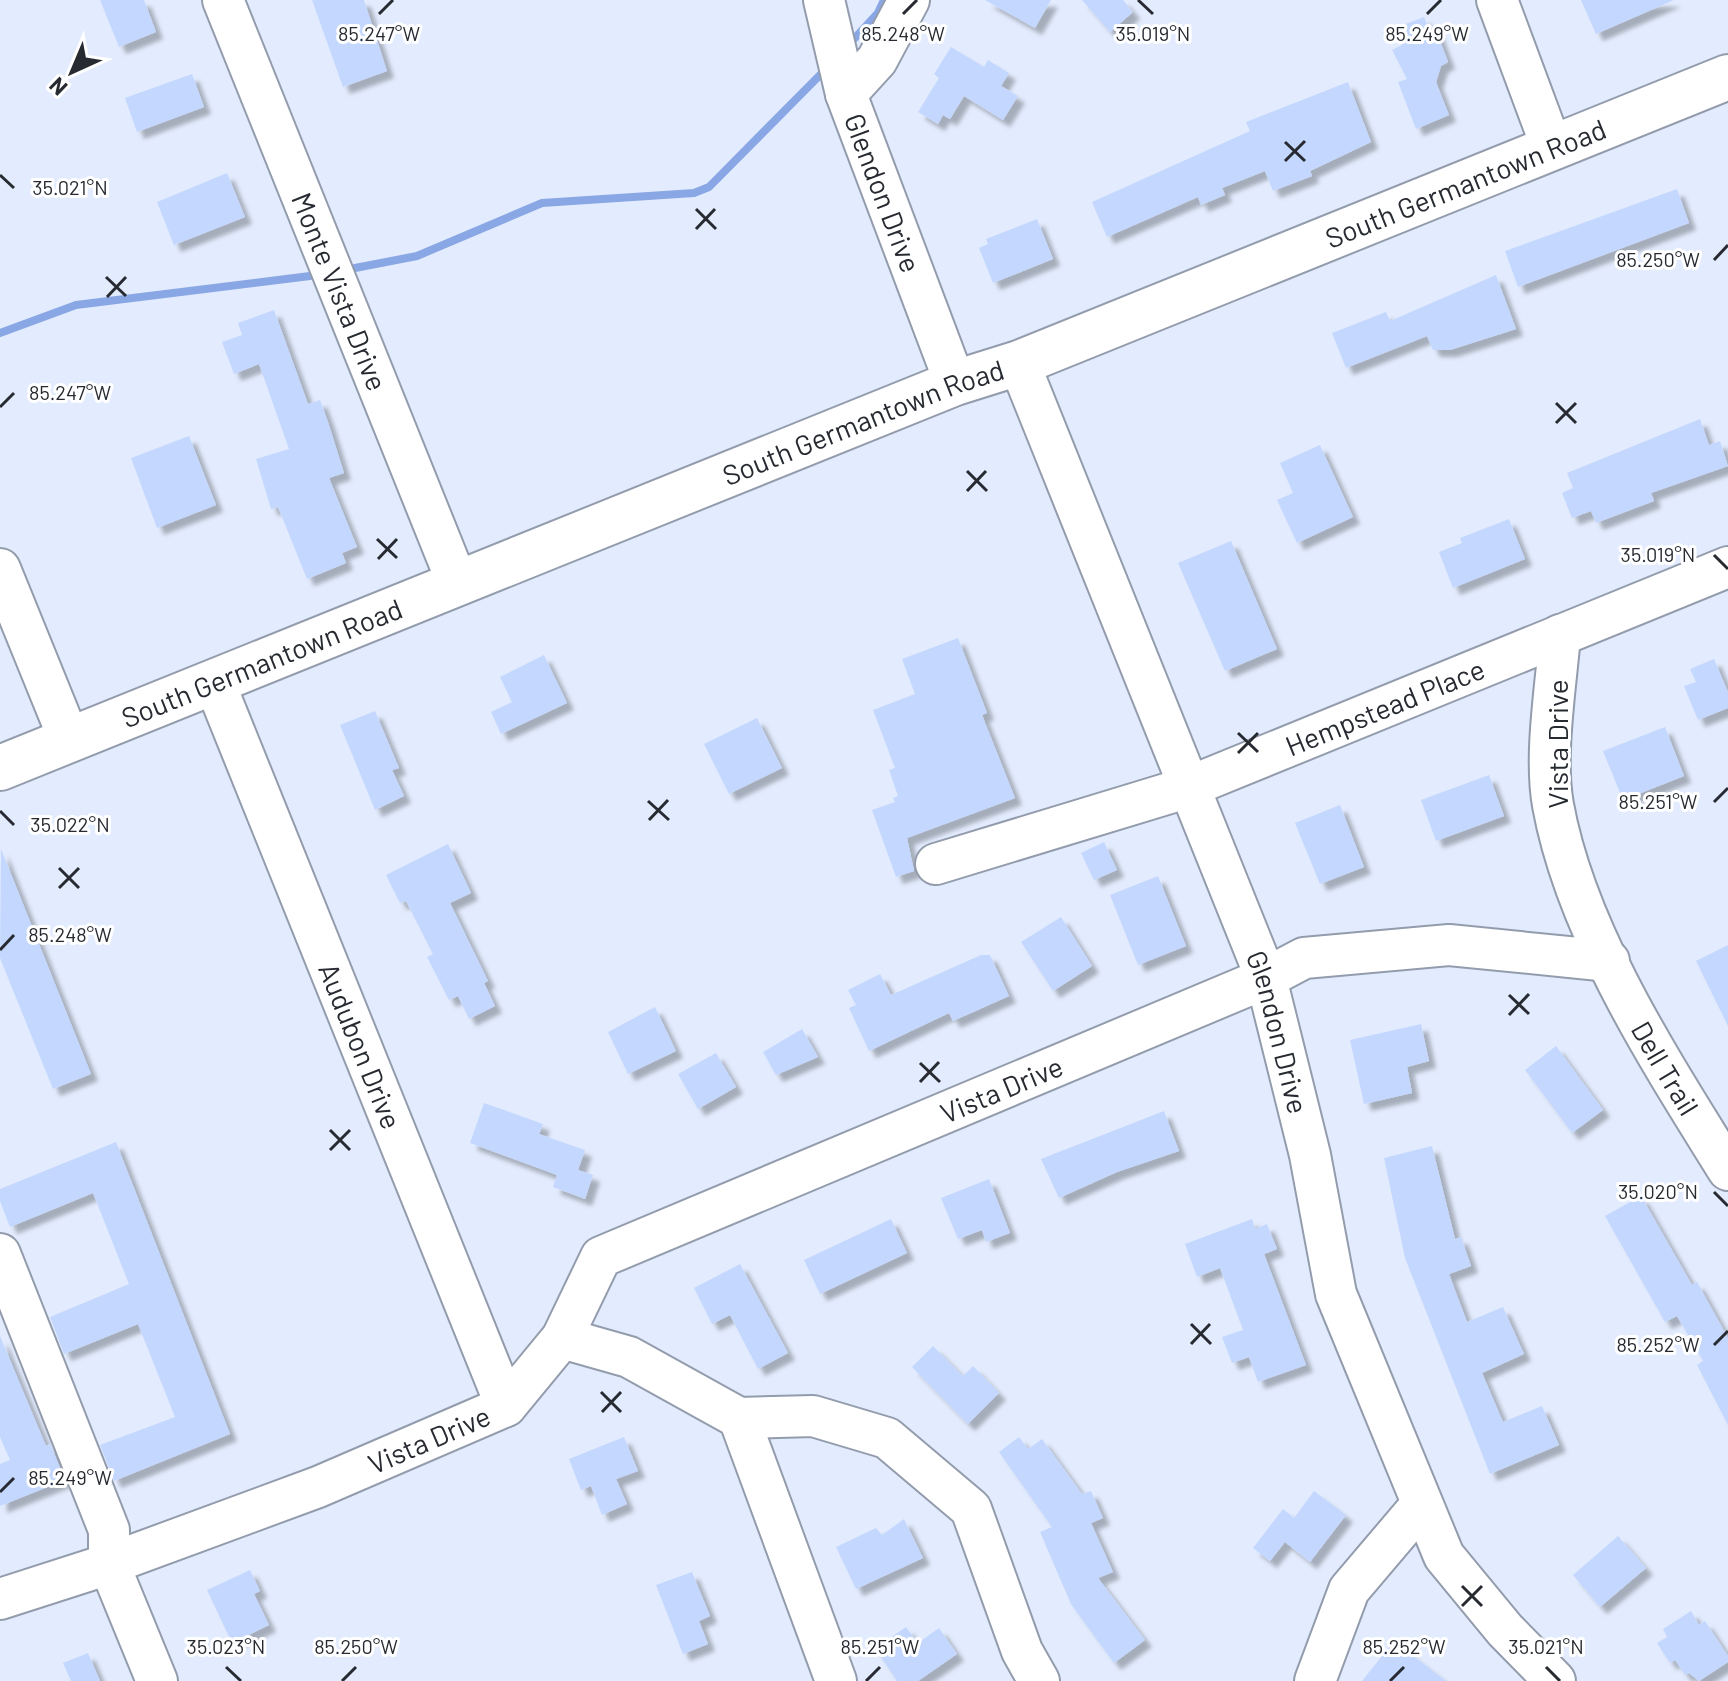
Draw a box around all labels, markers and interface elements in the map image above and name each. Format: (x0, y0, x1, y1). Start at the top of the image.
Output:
text: 85.247°W (338, 21, 420, 45)
text: 85.248°W (861, 21, 945, 45)
text: 35.019°N (1116, 21, 1190, 45)
text: 85.249°W (1385, 21, 1469, 45)
north arrow (32, 32, 112, 112)
text: N (43, 73, 72, 102)
street label: Glendon Drive (838, 108, 929, 277)
street label: South Germantown Road (1320, 111, 1611, 255)
text: 35.021°N (32, 175, 108, 199)
street label: Monte Vista Drive (285, 187, 395, 395)
text: 85.250°W (1616, 247, 1700, 271)
street label: South Germantown Road (717, 352, 1008, 492)
text: 85.247°W (29, 380, 111, 404)
text: 35.019°N (1621, 542, 1695, 566)
street label: South Germantown Road (116, 591, 407, 734)
street label: Hempstead Place (1280, 651, 1489, 763)
street label: Vista Drive (1540, 679, 1574, 809)
text: 85.251°W (1619, 789, 1698, 813)
text: 35.022°N (30, 812, 110, 836)
text: 85.248°W (28, 922, 112, 946)
street label: Glendon Drive (1240, 945, 1316, 1117)
street label: Audubon Drive (312, 958, 409, 1134)
street label: Dell Trail (1625, 1015, 1707, 1121)
street label: Vista Drive (935, 1048, 1068, 1130)
text: 35.020°N (1618, 1179, 1698, 1203)
text: 85.252°W (1616, 1332, 1700, 1356)
street label: Vista Drive (363, 1398, 495, 1480)
text: 85.249°W (28, 1465, 112, 1489)
text: 35.023°N (187, 1634, 265, 1658)
text: 85.250°W (314, 1634, 398, 1658)
text: 85.251°W (841, 1634, 920, 1658)
text: 85.252°W (1362, 1634, 1446, 1658)
text: 35.021°N (1508, 1634, 1584, 1658)

